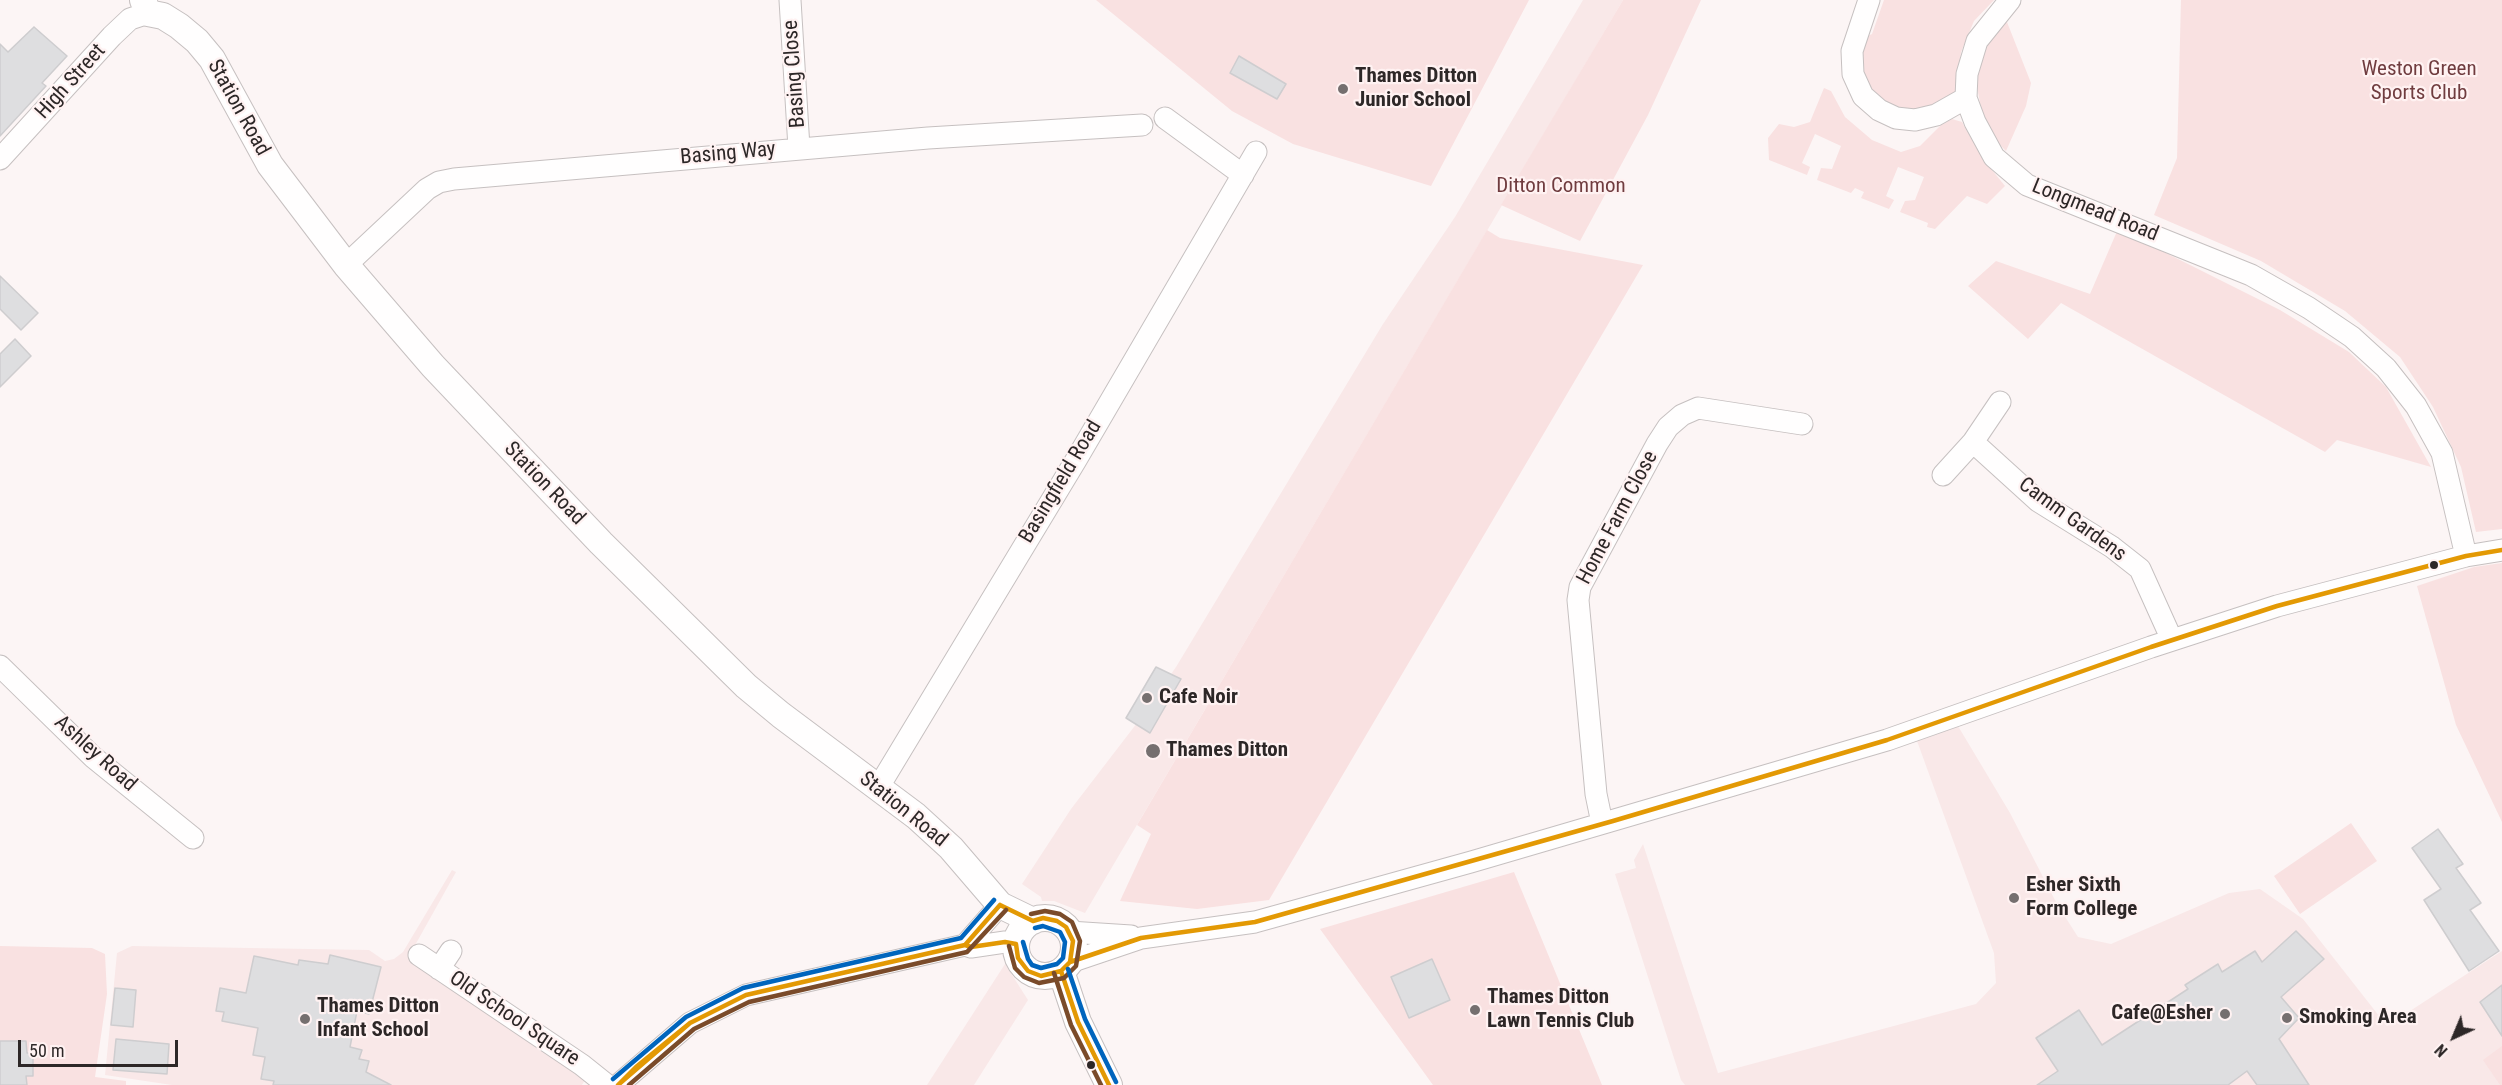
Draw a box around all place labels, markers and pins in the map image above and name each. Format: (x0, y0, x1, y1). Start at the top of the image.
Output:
place label: Thames Ditton Junior School (1355, 64, 1477, 114)
marker: Thames Ditton Junior School (1336, 82, 1350, 96)
unlabelled marker (2428, 559, 2440, 571)
place label: Cafe Noir (1159, 685, 1238, 711)
marker: Cafe Noir (1140, 691, 1154, 705)
place label: Thames Ditton (1166, 738, 1288, 764)
marker: Thames Ditton (1144, 742, 1162, 760)
place label: Esher Sixth Form College (2026, 873, 2137, 923)
marker: Esher Sixth Form College (2007, 891, 2021, 905)
place label: Thames Ditton Lawn Tennis Club (1487, 985, 1634, 1035)
place label: Thames Ditton Infant School (317, 994, 439, 1044)
place label: Cafe@Esher (2111, 1001, 2213, 1027)
marker: Thames Ditton Lawn Tennis Club (1468, 1003, 1482, 1017)
place label: Smoking Area (2299, 1005, 2417, 1031)
marker: Cafe@Esher (2218, 1007, 2232, 1021)
marker: Smoking Area (2280, 1011, 2294, 1025)
marker: Thames Ditton Infant School (298, 1012, 312, 1026)
unlabelled marker (1085, 1059, 1097, 1071)

